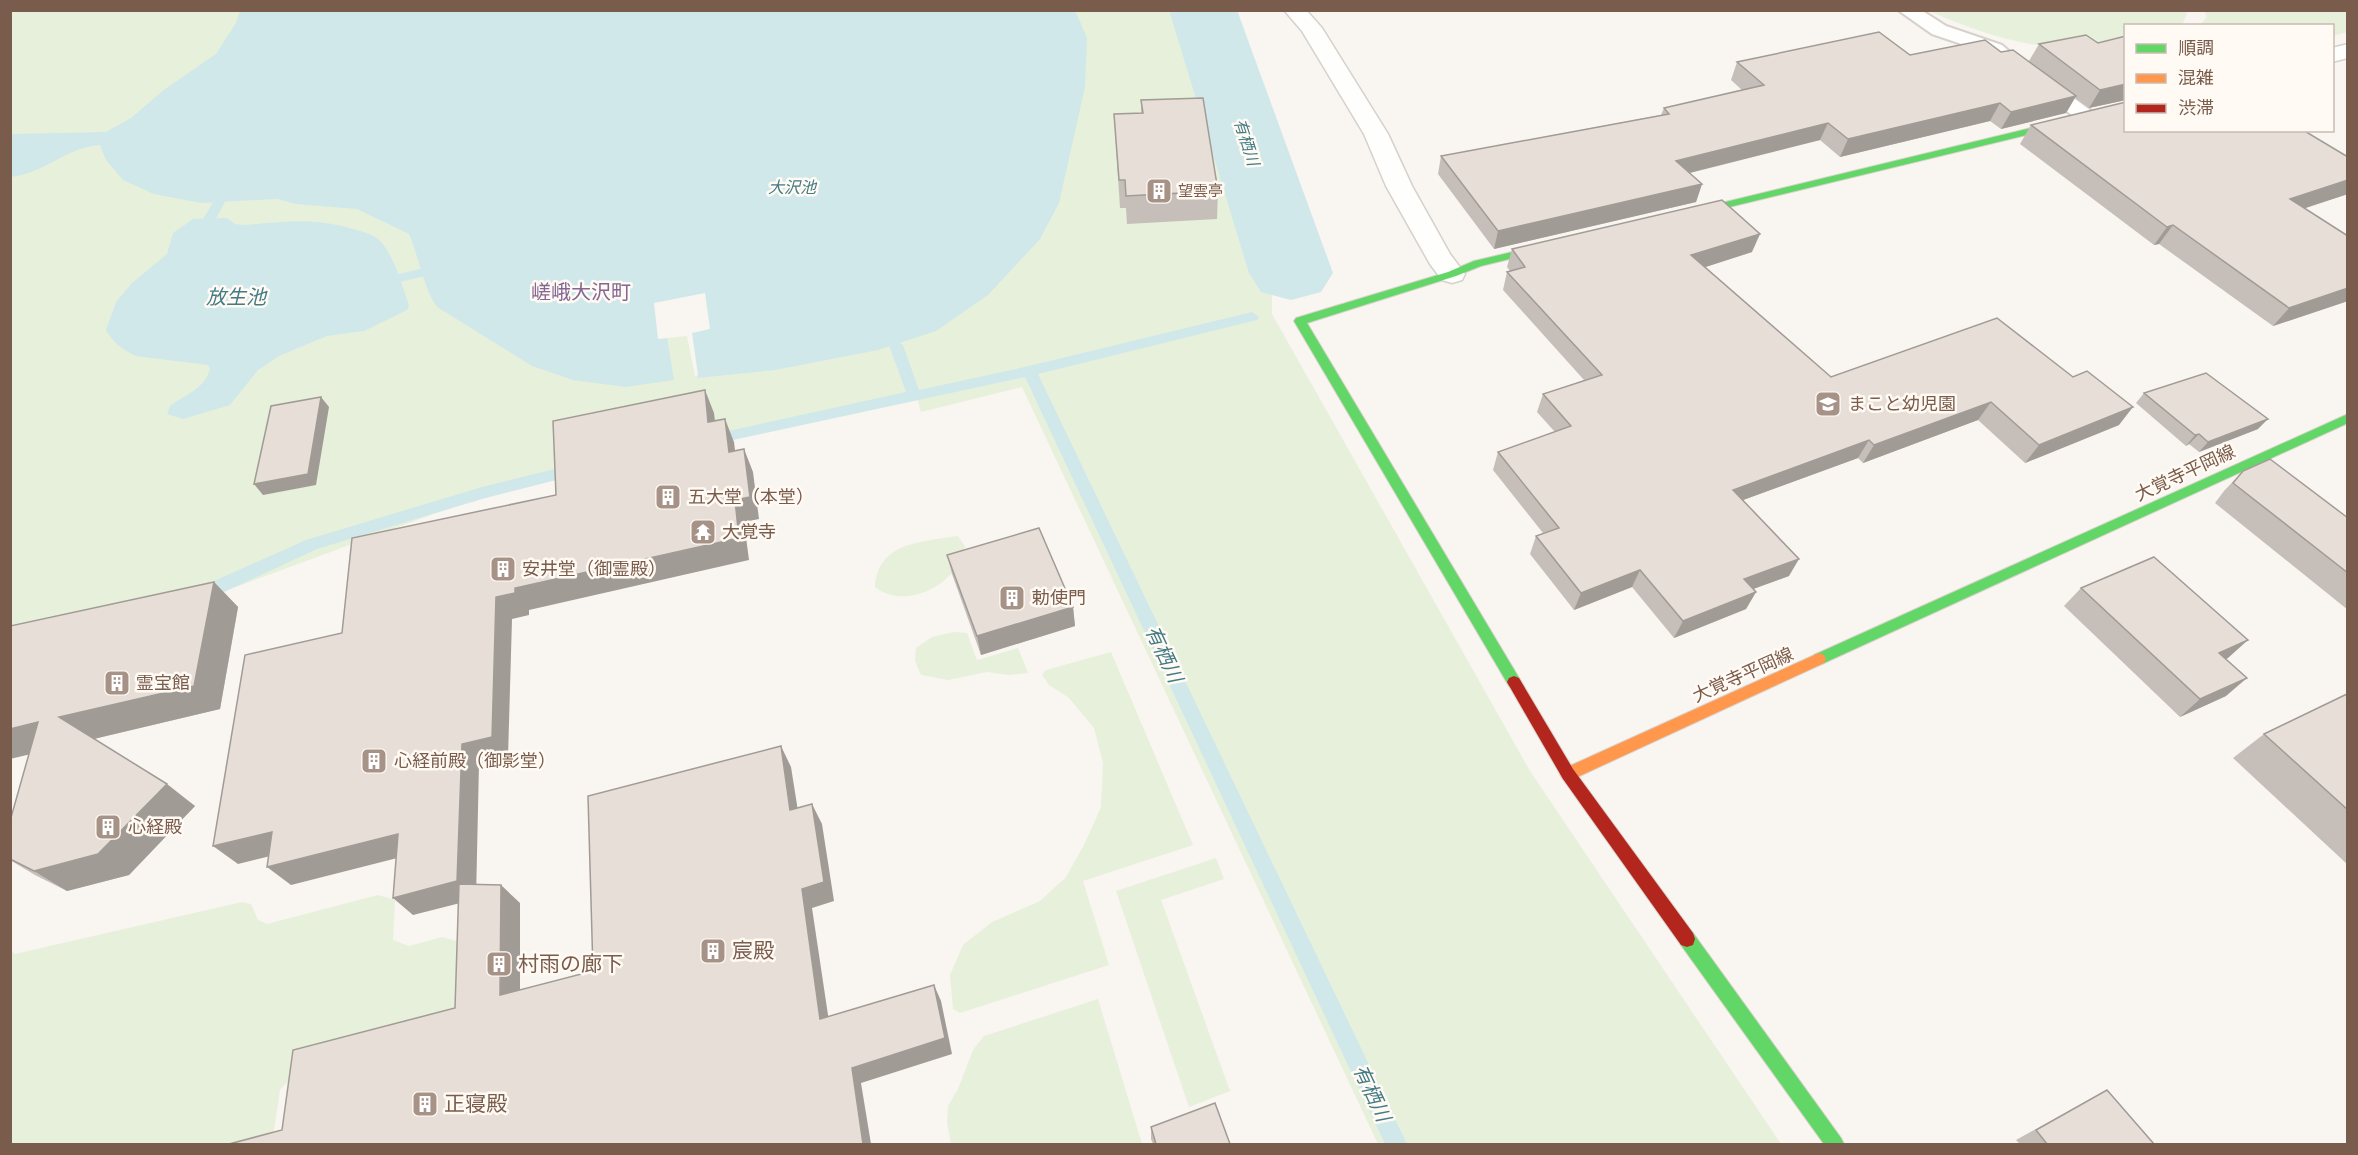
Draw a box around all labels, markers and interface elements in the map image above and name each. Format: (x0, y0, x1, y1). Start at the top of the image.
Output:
legend (2124, 24, 2334, 132)
text: 順調 (2178, 37, 2214, 59)
text: 混雑 (2178, 67, 2214, 89)
text: 渋滞 (2178, 97, 2214, 119)
water label: 有栖川 (1230, 116, 1264, 170)
building icon: 望雲亭 (1144, 176, 1174, 206)
water label: 大沢池 (768, 178, 818, 197)
place label: 望雲亭 (1178, 182, 1223, 200)
district label: 嵯峨大沢町 (531, 280, 631, 304)
water label: 放生池 (206, 285, 268, 309)
school or university icon: まこと幼児園 (1813, 389, 1843, 419)
place label: まこと幼児園 (1848, 393, 1956, 415)
street label: 大覚寺平岡線 (2131, 440, 2239, 506)
building icon: 五大堂（本堂） (653, 482, 683, 512)
place label: 五大堂（本堂） (688, 486, 814, 508)
temple icon: 大覚寺 (688, 517, 718, 547)
place label: 大覚寺 (722, 521, 776, 543)
building icon: 安井堂（御霊殿） (488, 554, 518, 584)
place label: 安井堂（御霊殿） (522, 558, 666, 580)
building icon: 勅使門 (997, 583, 1027, 613)
place label: 勅使門 (1031, 587, 1086, 609)
water label: 有栖川 (1140, 622, 1188, 688)
street label: 大覚寺平岡線 (1689, 643, 1797, 707)
building icon: 霊宝館 (102, 668, 132, 698)
place label: 霊宝館 (136, 672, 190, 694)
building icon: 心経前殿（御影堂） (359, 746, 389, 776)
place label: 心経前殿（御影堂） (394, 750, 556, 772)
building icon: 心経殿 (93, 812, 123, 842)
place label: 心経殿 (128, 816, 182, 838)
building icon: 宸殿 (698, 936, 728, 966)
place label: 宸殿 (732, 938, 774, 963)
building icon: 村雨の廊下 (484, 949, 514, 979)
place label: 村雨の廊下 (518, 951, 623, 976)
water label: 有栖川 (1348, 1061, 1396, 1127)
building icon: 正寝殿 (410, 1089, 440, 1119)
place label: 正寝殿 (444, 1091, 507, 1116)

